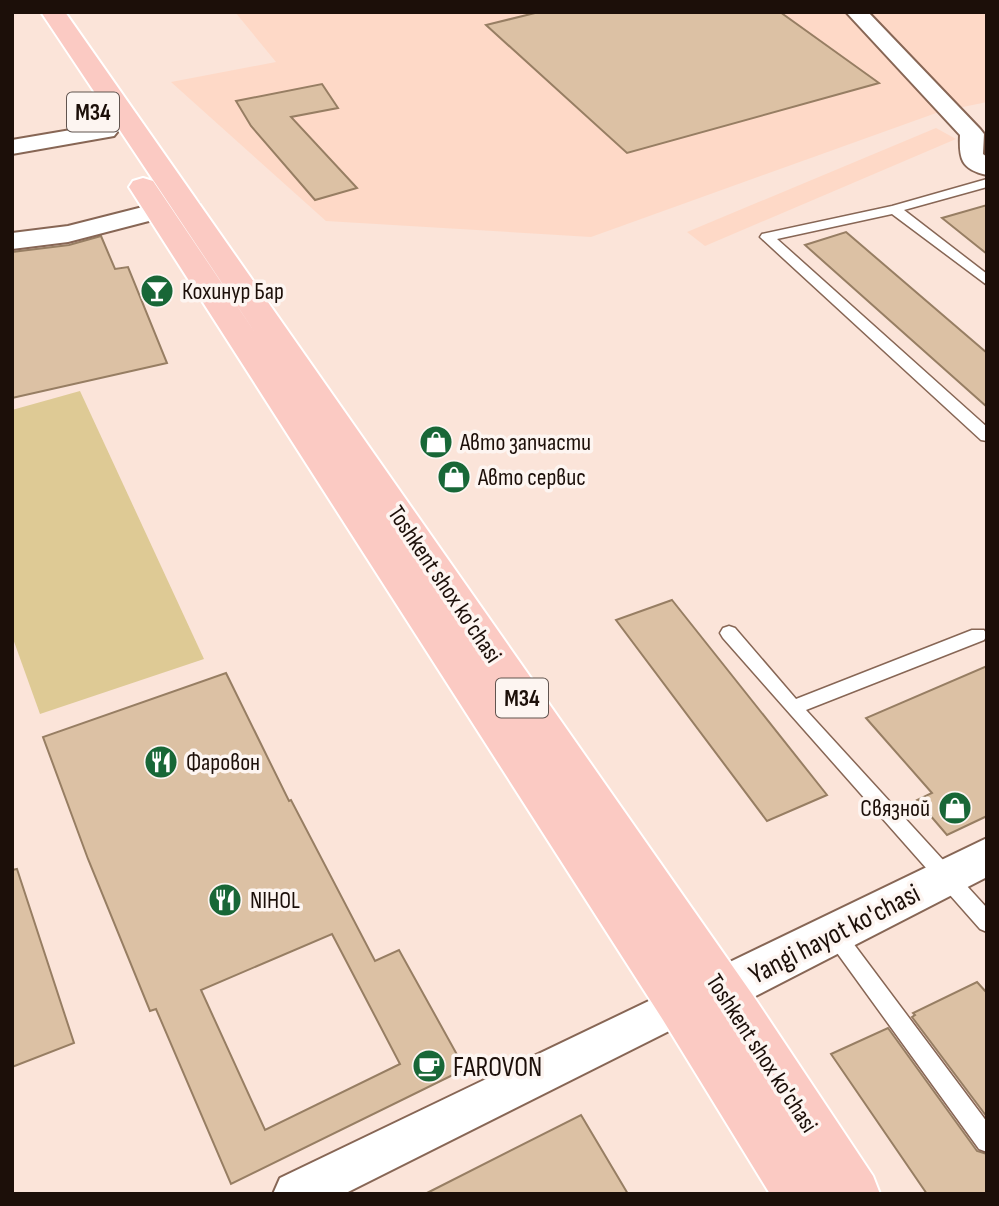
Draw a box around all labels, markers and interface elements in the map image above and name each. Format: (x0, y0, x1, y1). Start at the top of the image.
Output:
road number: M34 (67, 92, 119, 132)
bar icon: Кохинур Бар (138, 272, 176, 310)
place label: Кохинур Бар (182, 277, 284, 306)
shop icon: Авто запчасти (417, 423, 455, 461)
place label: Авто запчасти (459, 428, 591, 457)
shop icon: Авто сервис (435, 458, 473, 496)
place label: Авто сервис (477, 463, 586, 492)
street label: Toshkent shox ko'chasi (381, 500, 508, 668)
road number: M34 (496, 678, 548, 718)
restaurant icon: Фаровон (142, 743, 180, 781)
place label: Фаровон (186, 748, 260, 777)
shop icon: Связной (936, 789, 974, 827)
place label: Связной (860, 794, 930, 823)
street label: Yangi hayot ko'chasi (744, 877, 926, 992)
restaurant icon: NIHOL (206, 881, 244, 919)
place label: NIHOL (250, 886, 300, 915)
street label: Toshkent shox ko'chasi (700, 969, 824, 1138)
cafe icon: FAROVON (410, 1047, 448, 1085)
place label: FAROVON (453, 1051, 542, 1084)

